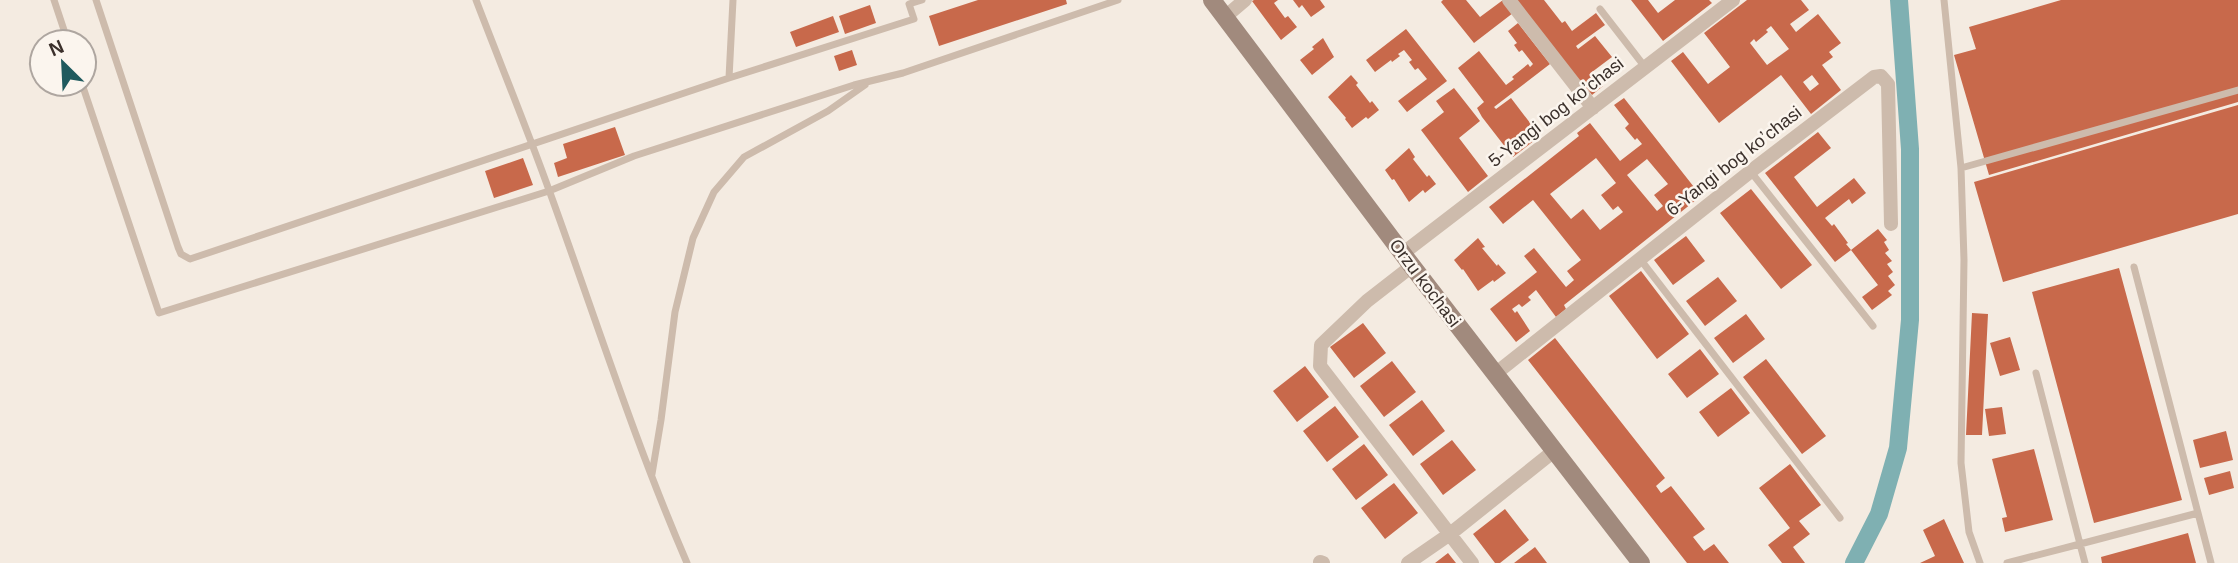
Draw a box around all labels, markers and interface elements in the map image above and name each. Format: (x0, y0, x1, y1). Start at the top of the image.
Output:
north arrow (28, 28, 98, 98)
text: N (46, 36, 67, 60)
street label: 5-Yangi bog koʼchasi (1485, 53, 1627, 171)
street label: 6-Yangi bog koʼchasi (1663, 102, 1805, 220)
street label: Orzu kochasi (1385, 235, 1465, 331)

